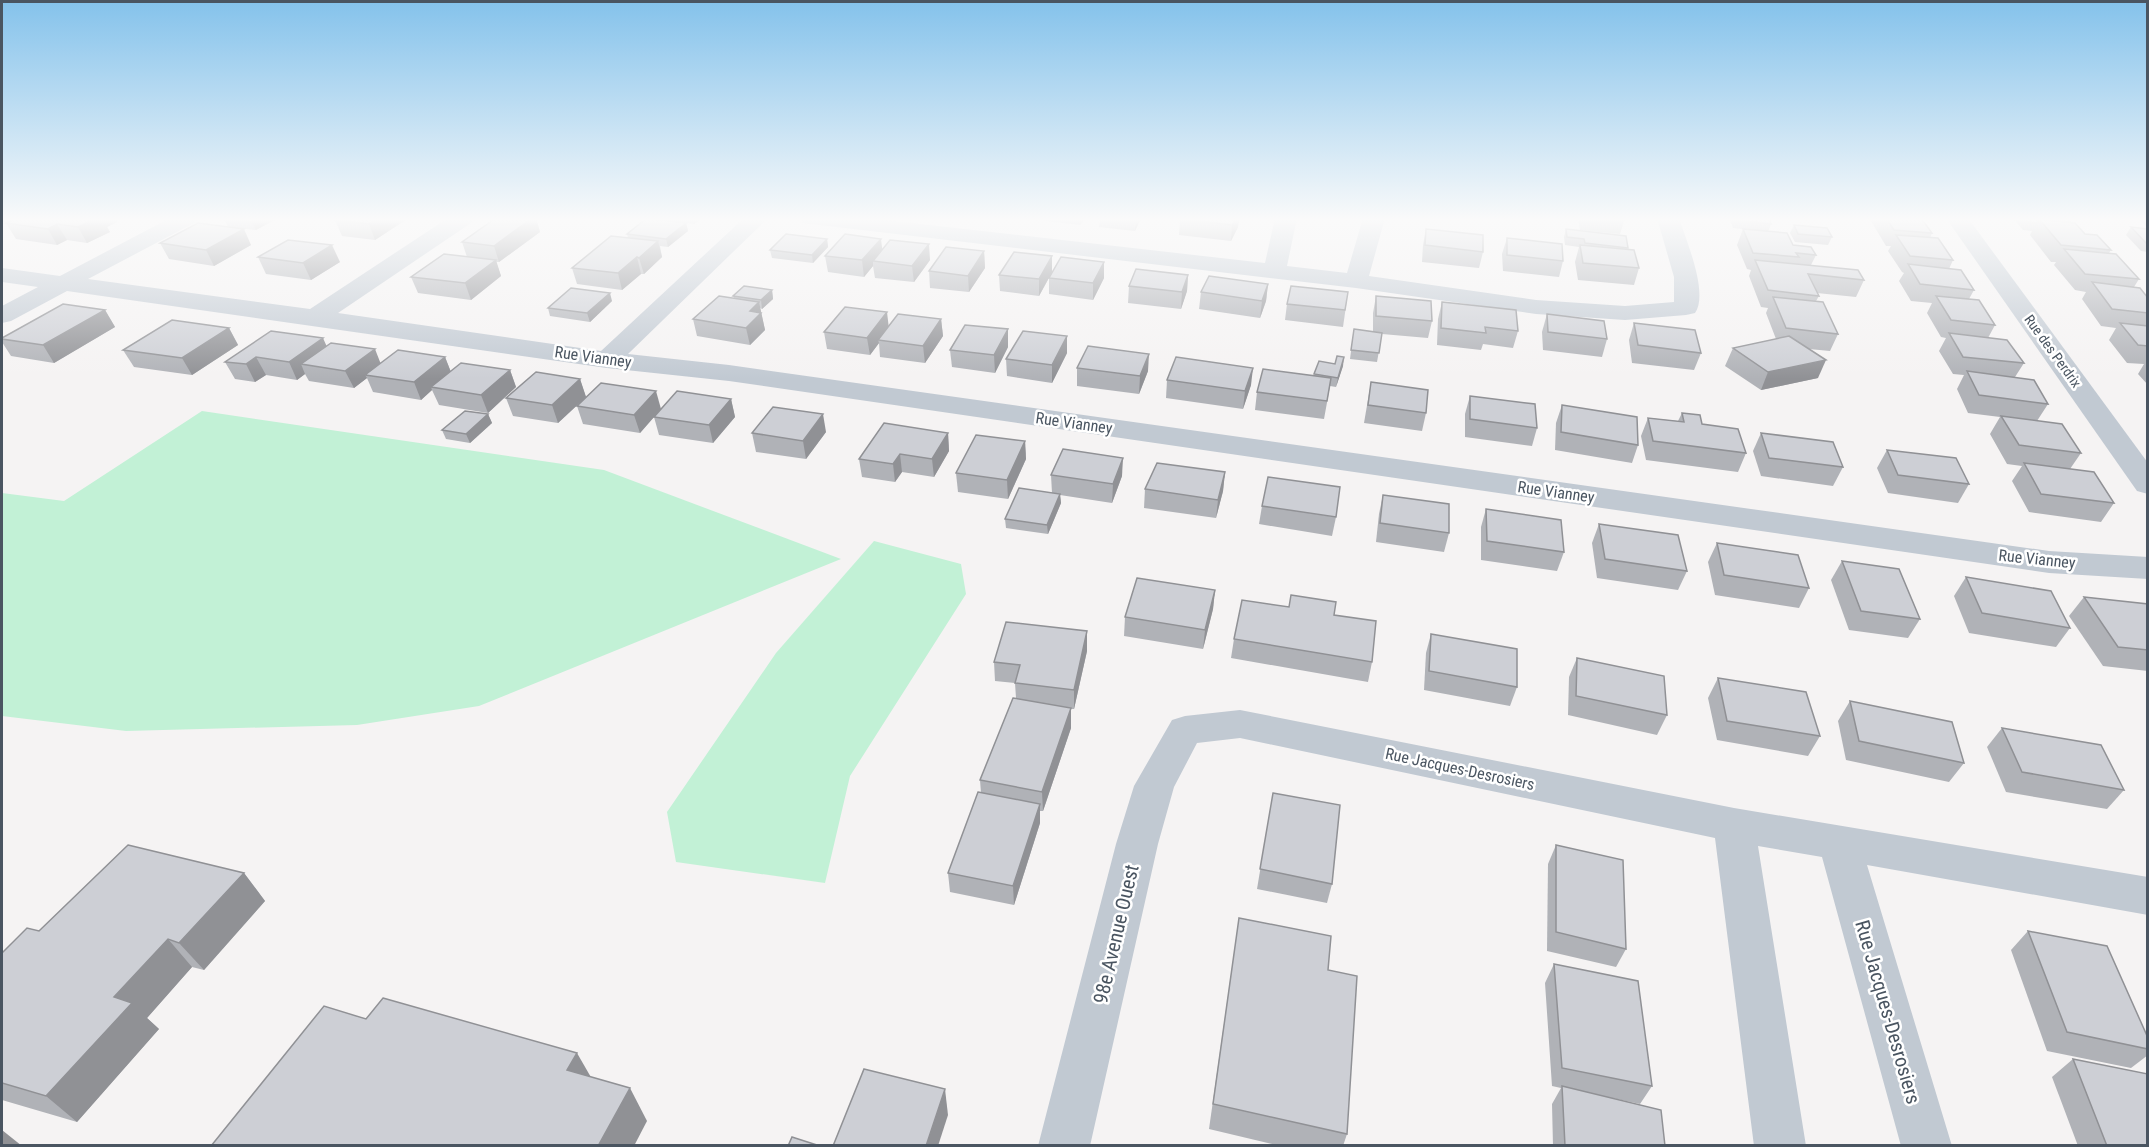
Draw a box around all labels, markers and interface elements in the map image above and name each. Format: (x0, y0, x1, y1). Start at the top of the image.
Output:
street label: Rue des Perdrix (2021, 311, 2085, 391)
street label: Rue Vianney (553, 342, 633, 372)
street label: Rue Vianney (1034, 408, 1114, 438)
street label: Rue Vianney (1516, 477, 1596, 507)
street label: Rue Vianney (1998, 546, 2077, 573)
street label: Rue Jacques-Desrosiers (1384, 744, 1536, 794)
street label: 98e Avenue Ouest (1088, 862, 1144, 1006)
street label: Rue Jacques-Desrosiers (1850, 917, 1926, 1107)

